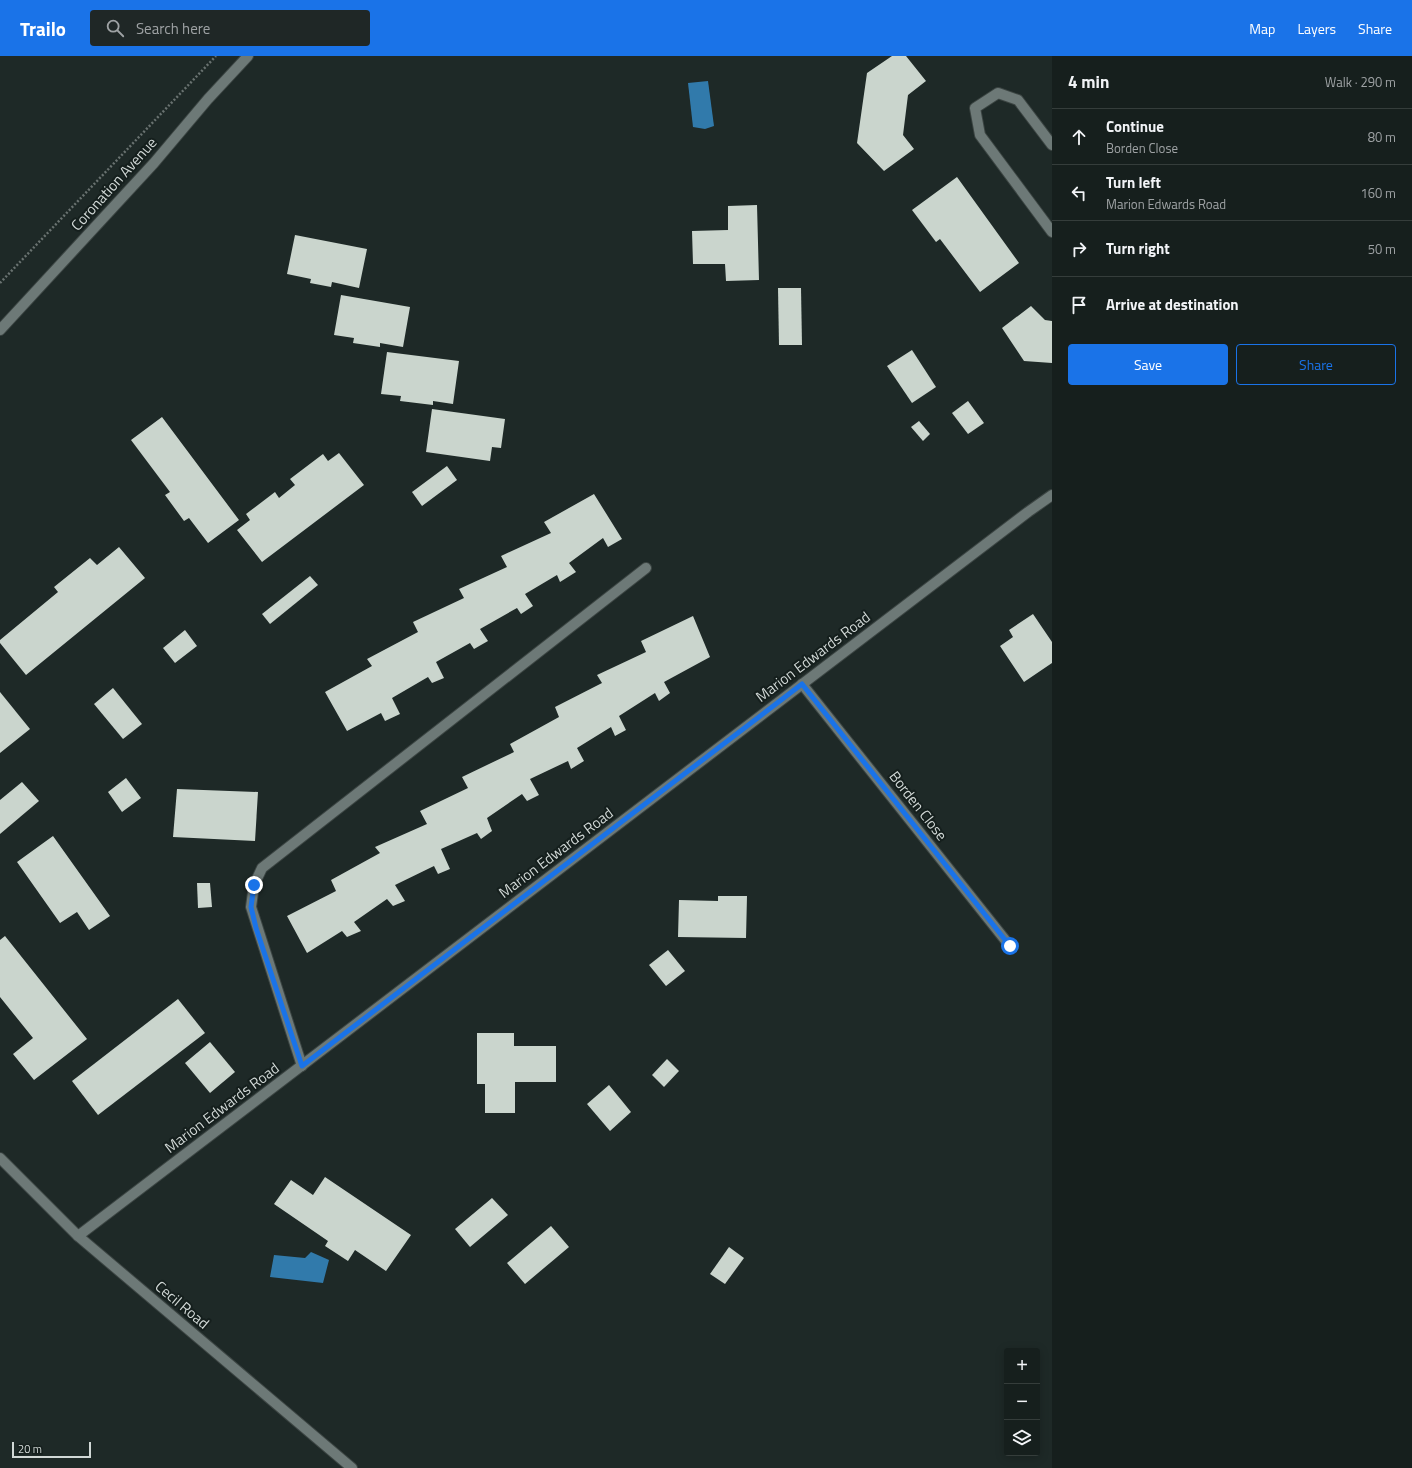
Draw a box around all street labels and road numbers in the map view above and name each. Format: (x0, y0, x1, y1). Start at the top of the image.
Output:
street label: Coronation Avenue (65, 132, 162, 236)
street label: Marion Edwards Road (750, 606, 875, 707)
street label: Borden Close (884, 766, 953, 846)
street label: Marion Edwards Road (493, 802, 618, 903)
street label: Marion Edwards Road (159, 1057, 284, 1158)
street label: Cecil Road (150, 1275, 214, 1334)

